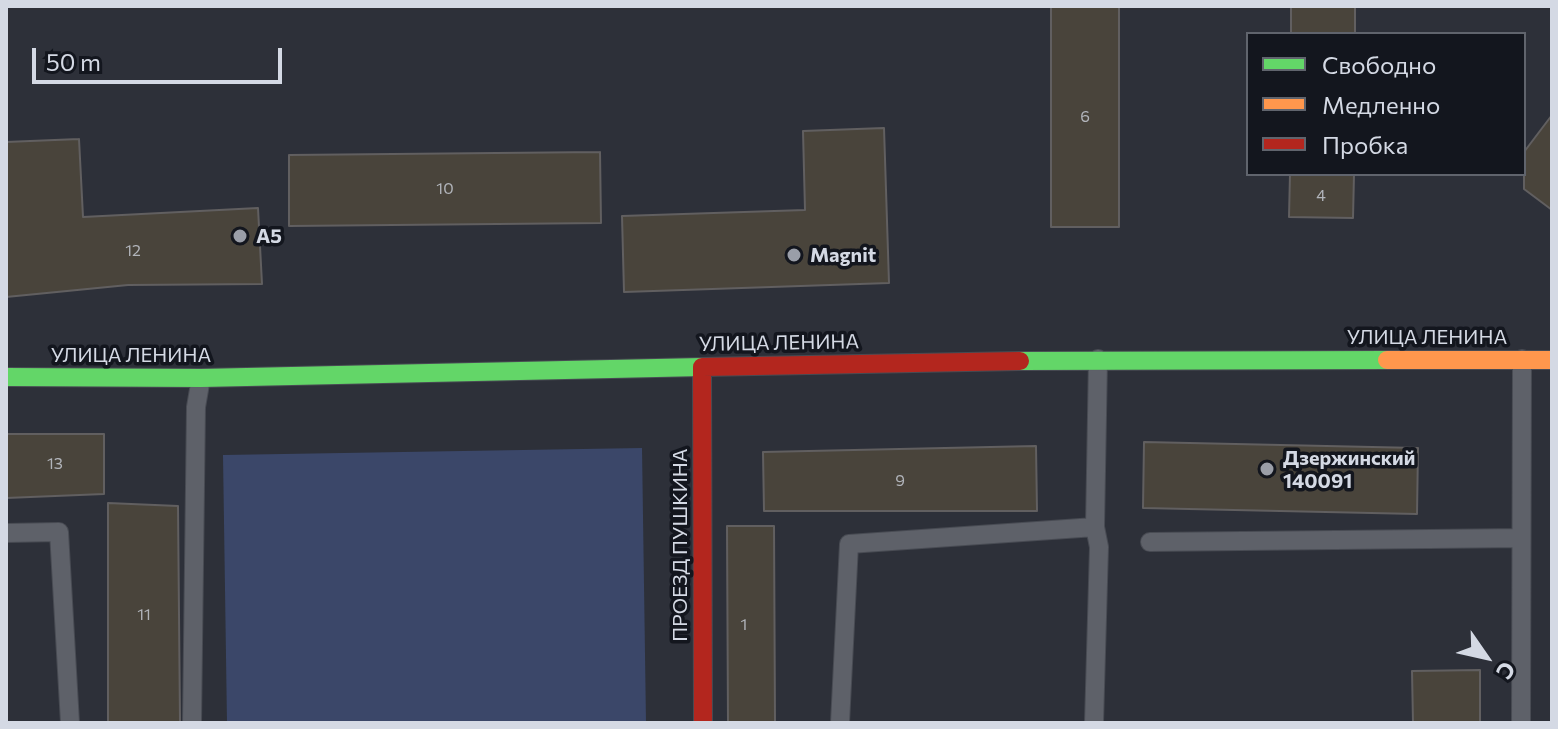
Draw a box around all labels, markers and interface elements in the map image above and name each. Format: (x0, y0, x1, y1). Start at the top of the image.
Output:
scale bar (36, 32, 286, 82)
legend (1246, 32, 1526, 176)
text: 50 m (46, 47, 101, 76)
text: Свободно (1322, 50, 1436, 79)
text: Медленно (1322, 90, 1440, 119)
house number: 6 (1080, 107, 1090, 127)
text: Пробка (1322, 130, 1408, 159)
house number: 10 (436, 179, 454, 199)
house number: 4 (1316, 186, 1326, 206)
place label: А5 (256, 224, 282, 248)
marker: А5 (231, 227, 249, 245)
house number: 12 (125, 241, 141, 261)
place label: Magnit (810, 243, 876, 267)
marker: Magnit (785, 246, 803, 264)
street label: УЛИЦА ЛЕНИНА (1347, 325, 1507, 349)
street label: УЛИЦА ЛЕНИНА (699, 330, 859, 356)
street label: УЛИЦА ЛЕНИНА (51, 343, 211, 367)
place label: Дзержинский 140091 (1283, 446, 1415, 493)
street label: ПРОЕЗД ПУШКИНА (668, 448, 692, 642)
house number: 13 (47, 454, 63, 474)
marker: Дзержинский 140091 (1258, 460, 1276, 478)
house number: 9 (895, 471, 905, 491)
house number: 11 (137, 605, 151, 625)
house number: 1 (741, 615, 747, 635)
north arrow (1446, 617, 1526, 697)
text: С (1491, 657, 1522, 684)

